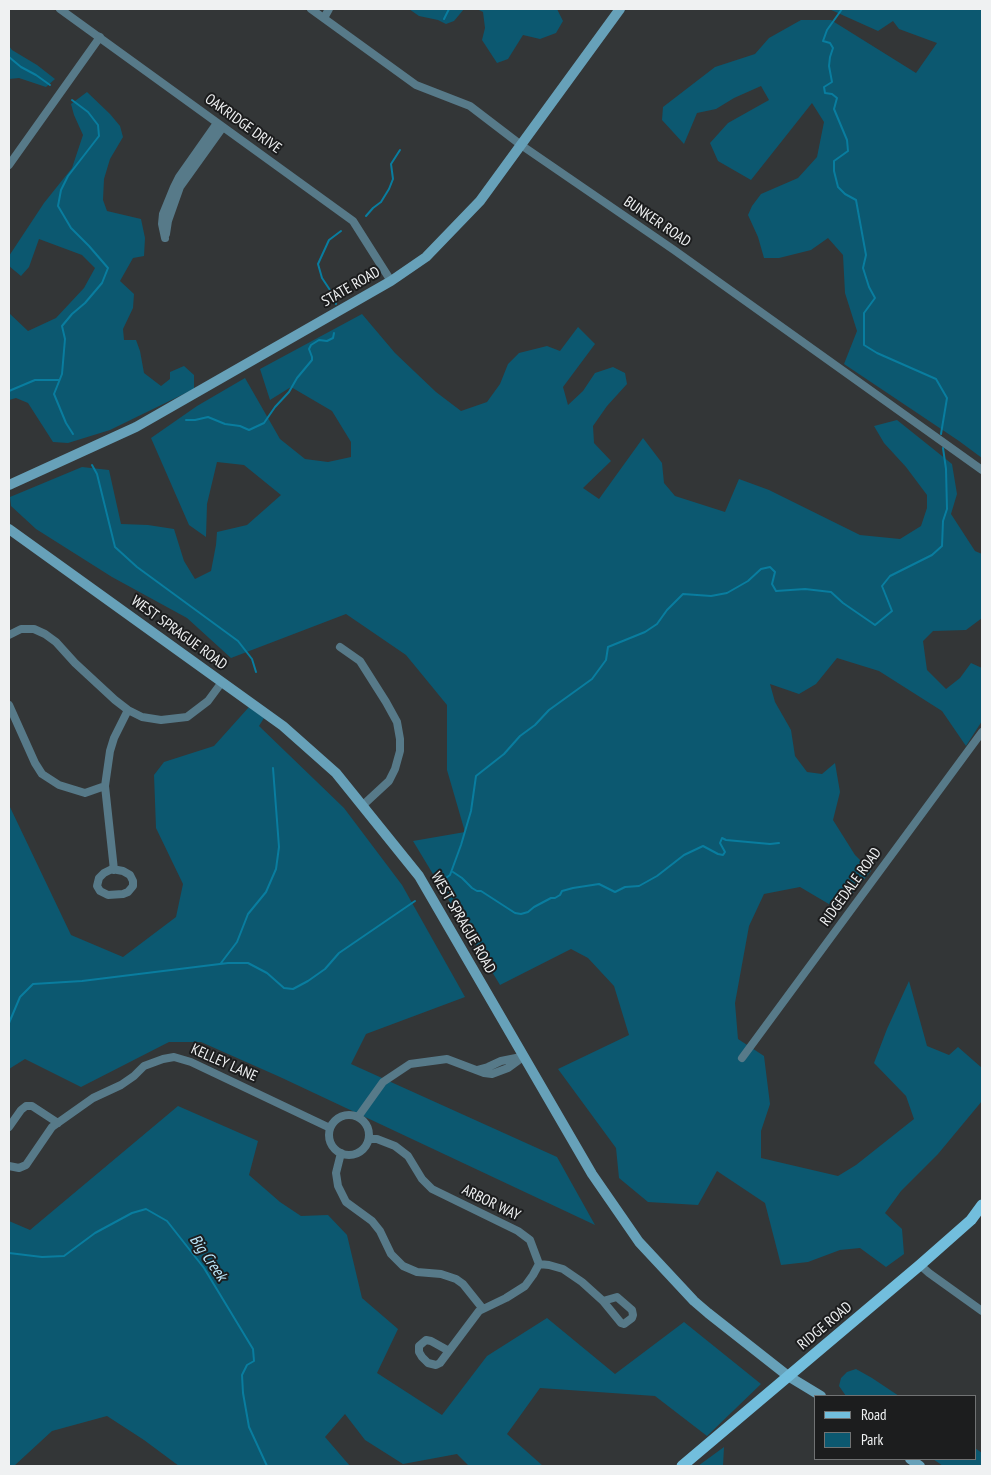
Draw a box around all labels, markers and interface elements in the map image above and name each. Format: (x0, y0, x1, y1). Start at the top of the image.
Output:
street label: OAKRIDGE DRIVE (201, 90, 285, 158)
street label: BUNKER ROAD (620, 193, 694, 251)
street label: STATE ROAD (319, 263, 383, 311)
street label: WEST SPRAGUE ROAD (128, 592, 230, 674)
street label: RIDGEDALE ROAD (817, 844, 885, 930)
street label: WEST SPRAGUE ROAD (427, 869, 499, 977)
street label: KELLEY LANE (188, 1040, 260, 1086)
street label: ARBOR WAY (459, 1181, 523, 1225)
water label: Big Creek (185, 1231, 231, 1285)
street label: RIDGE ROAD (794, 1298, 856, 1354)
legend (814, 1395, 976, 1460)
text: Road (861, 1405, 887, 1424)
text: Park (861, 1430, 883, 1449)

